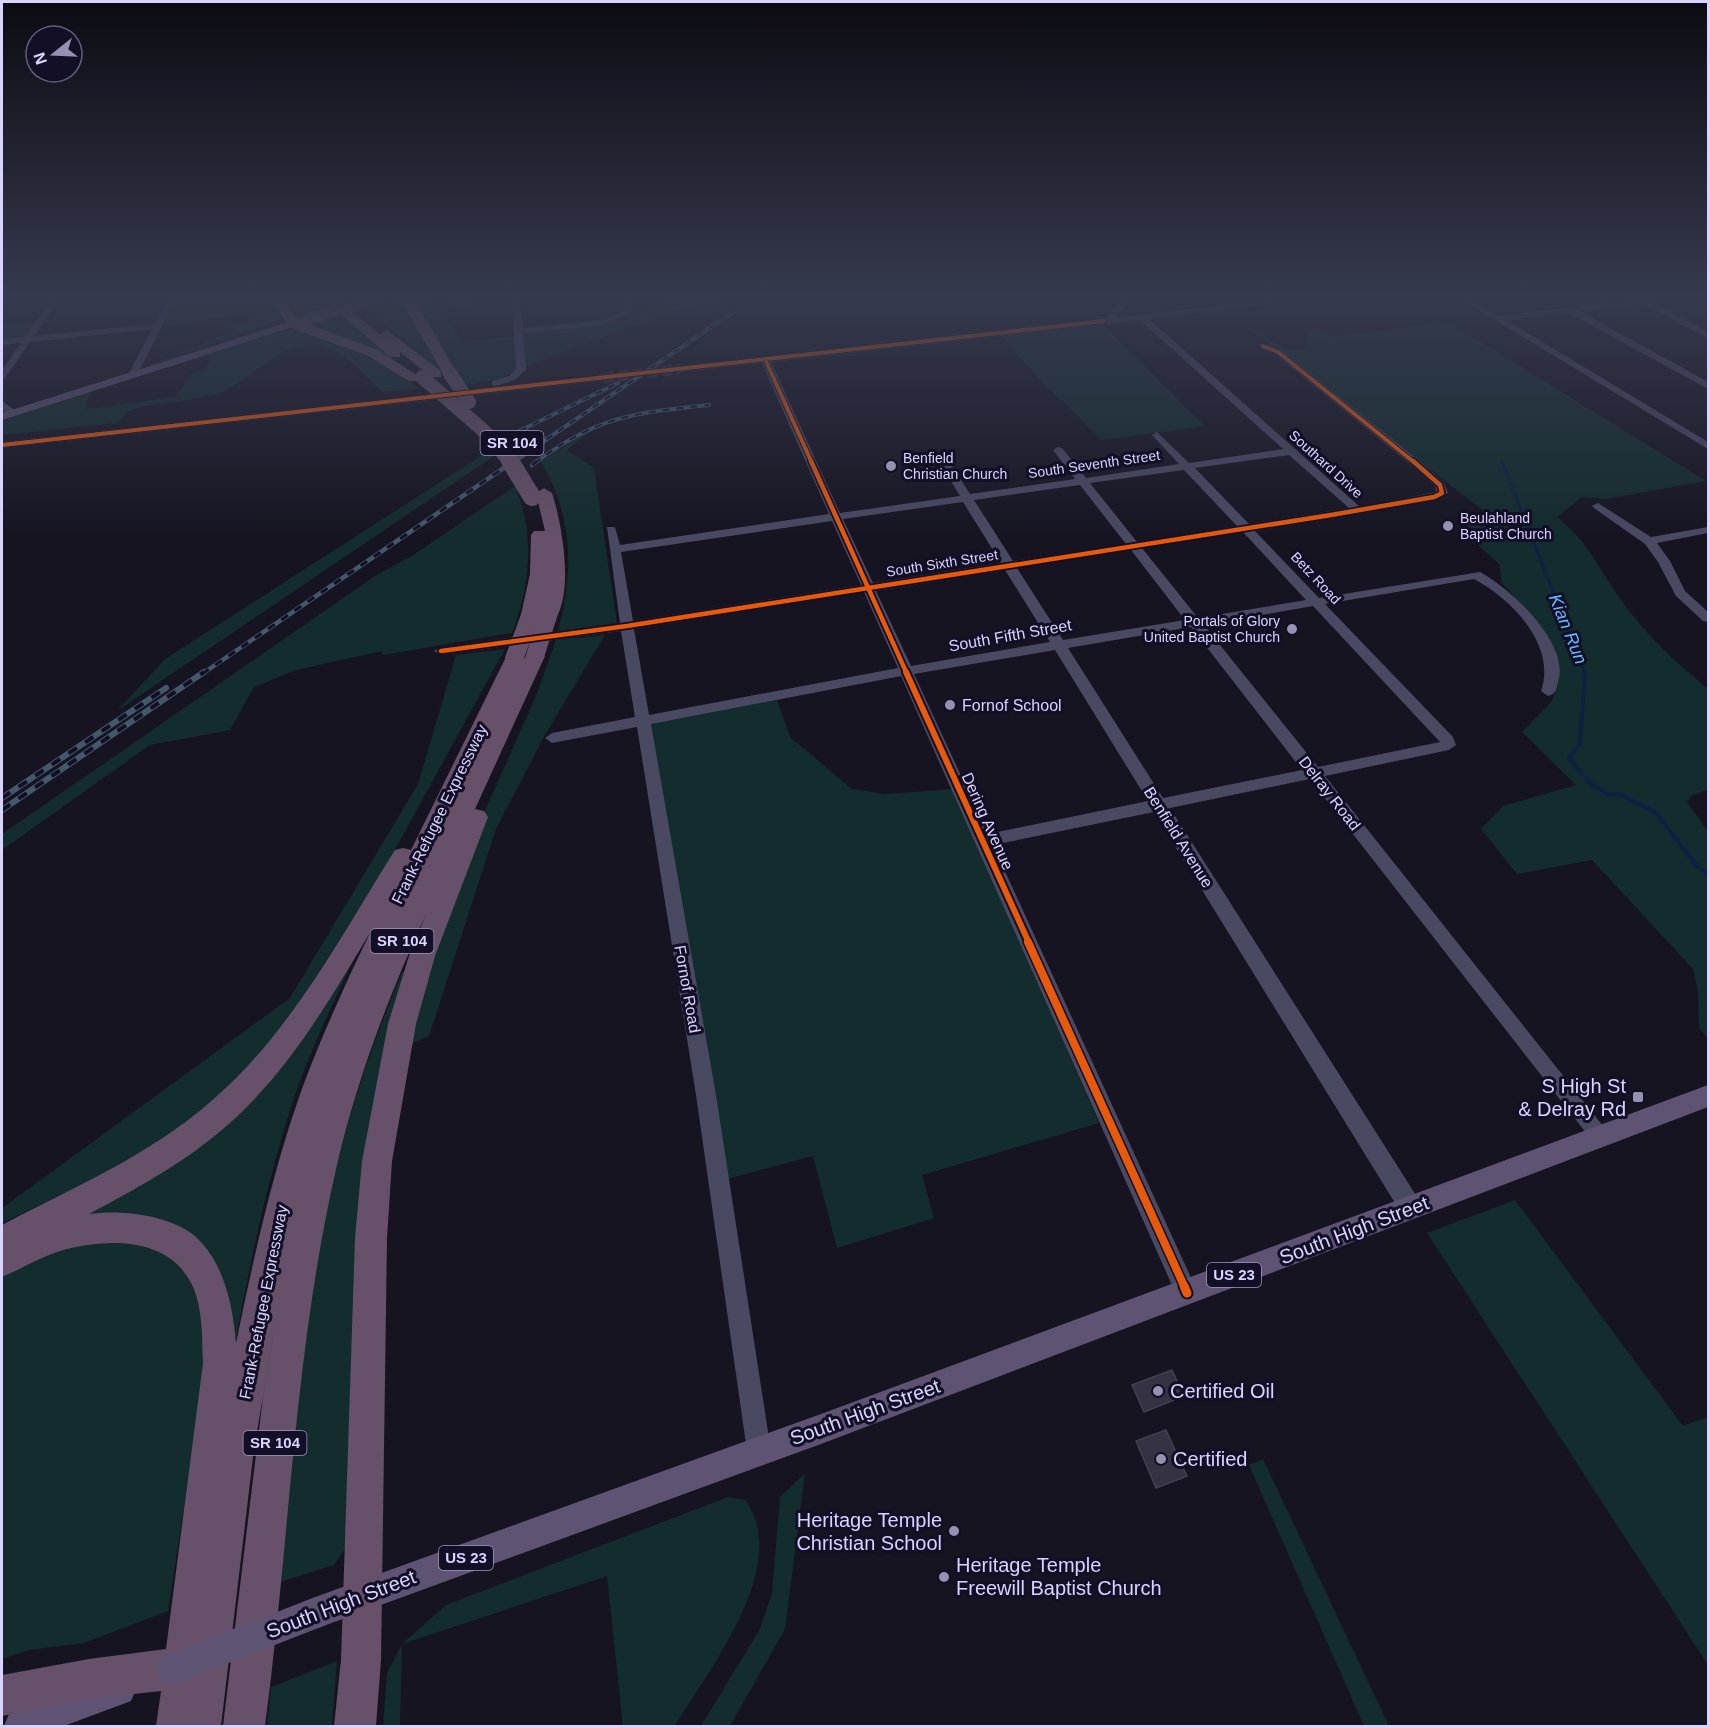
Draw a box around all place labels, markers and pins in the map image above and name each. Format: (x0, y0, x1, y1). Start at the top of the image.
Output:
place label: Benfield Christian Church (903, 450, 1007, 482)
marker: Benfield Christian Church (884, 459, 898, 473)
place label: Beulahland Baptist Church (1460, 510, 1552, 542)
marker: Beulahland Baptist Church (1441, 519, 1455, 533)
place label: Portals of Glory United Baptist Church (1144, 613, 1280, 645)
marker: Portals of Glory United Baptist Church (1285, 622, 1299, 636)
place label: Fornof School (962, 697, 1062, 714)
marker: Fornof School (943, 698, 957, 712)
place label: S High St & Delray Rd (1518, 1075, 1626, 1120)
marker: S High St & Delray Rd (1631, 1090, 1645, 1104)
place label: Certified Oil (1170, 1380, 1274, 1402)
marker: Certified Oil (1151, 1384, 1165, 1398)
place label: Certified (1173, 1448, 1247, 1470)
marker: Certified (1154, 1452, 1168, 1466)
place label: Heritage Temple Christian School (796, 1509, 942, 1554)
marker: Heritage Temple Christian School (947, 1524, 961, 1538)
place label: Heritage Temple Freewill Baptist Church (956, 1554, 1162, 1599)
marker: Heritage Temple Freewill Baptist Church (937, 1570, 951, 1584)

